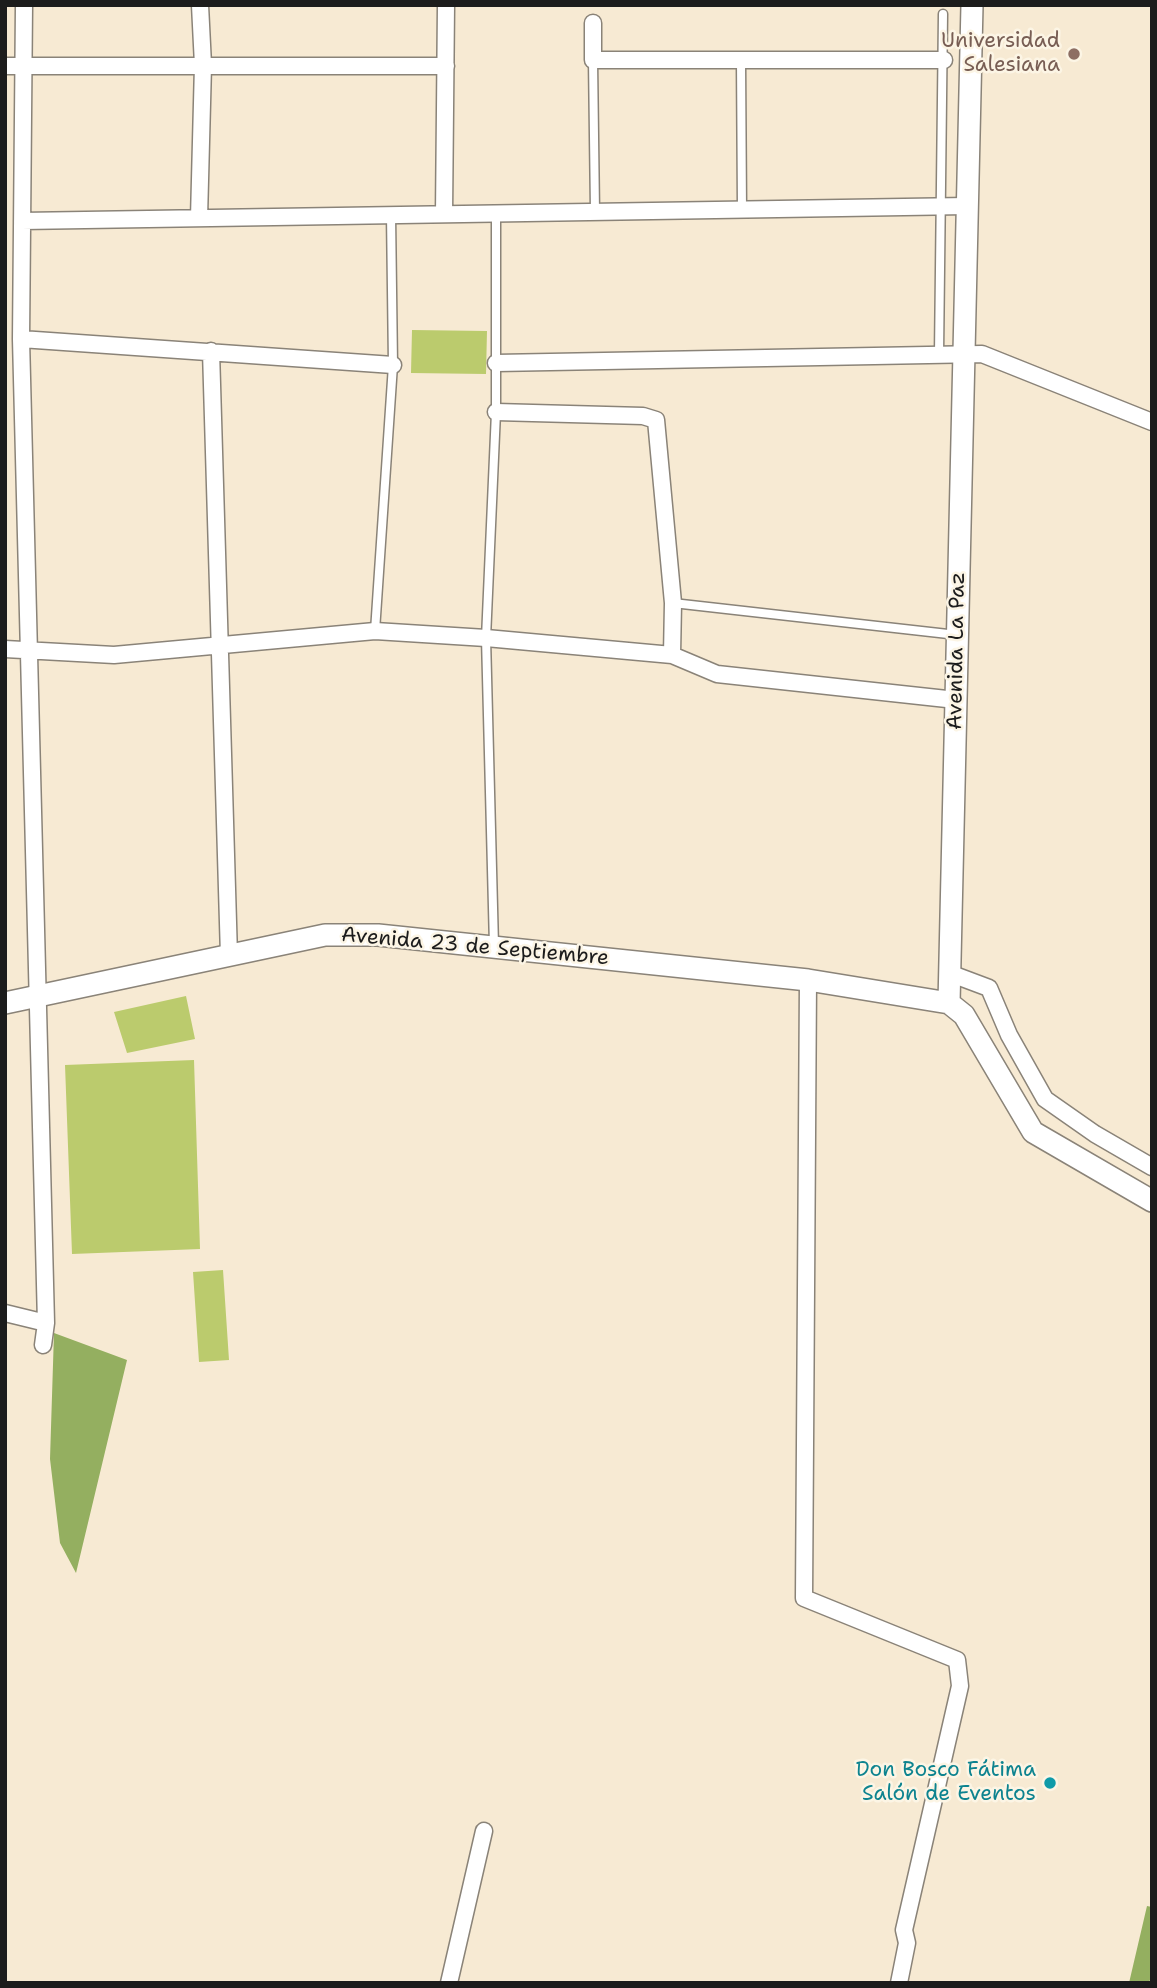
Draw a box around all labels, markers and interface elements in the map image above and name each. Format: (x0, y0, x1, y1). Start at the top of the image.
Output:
place label: Universidad Salesiana (941, 29, 1060, 79)
marker: Universidad Salesiana (1066, 46, 1082, 62)
street label: Avenida La Paz (943, 572, 971, 730)
street label: Avenida 23 de Septiembre (340, 923, 610, 971)
place label: Don Bosco Fátima Salón de Eventos (856, 1758, 1036, 1808)
marker: Don Bosco Fátima Salón de Eventos (1042, 1775, 1058, 1791)

